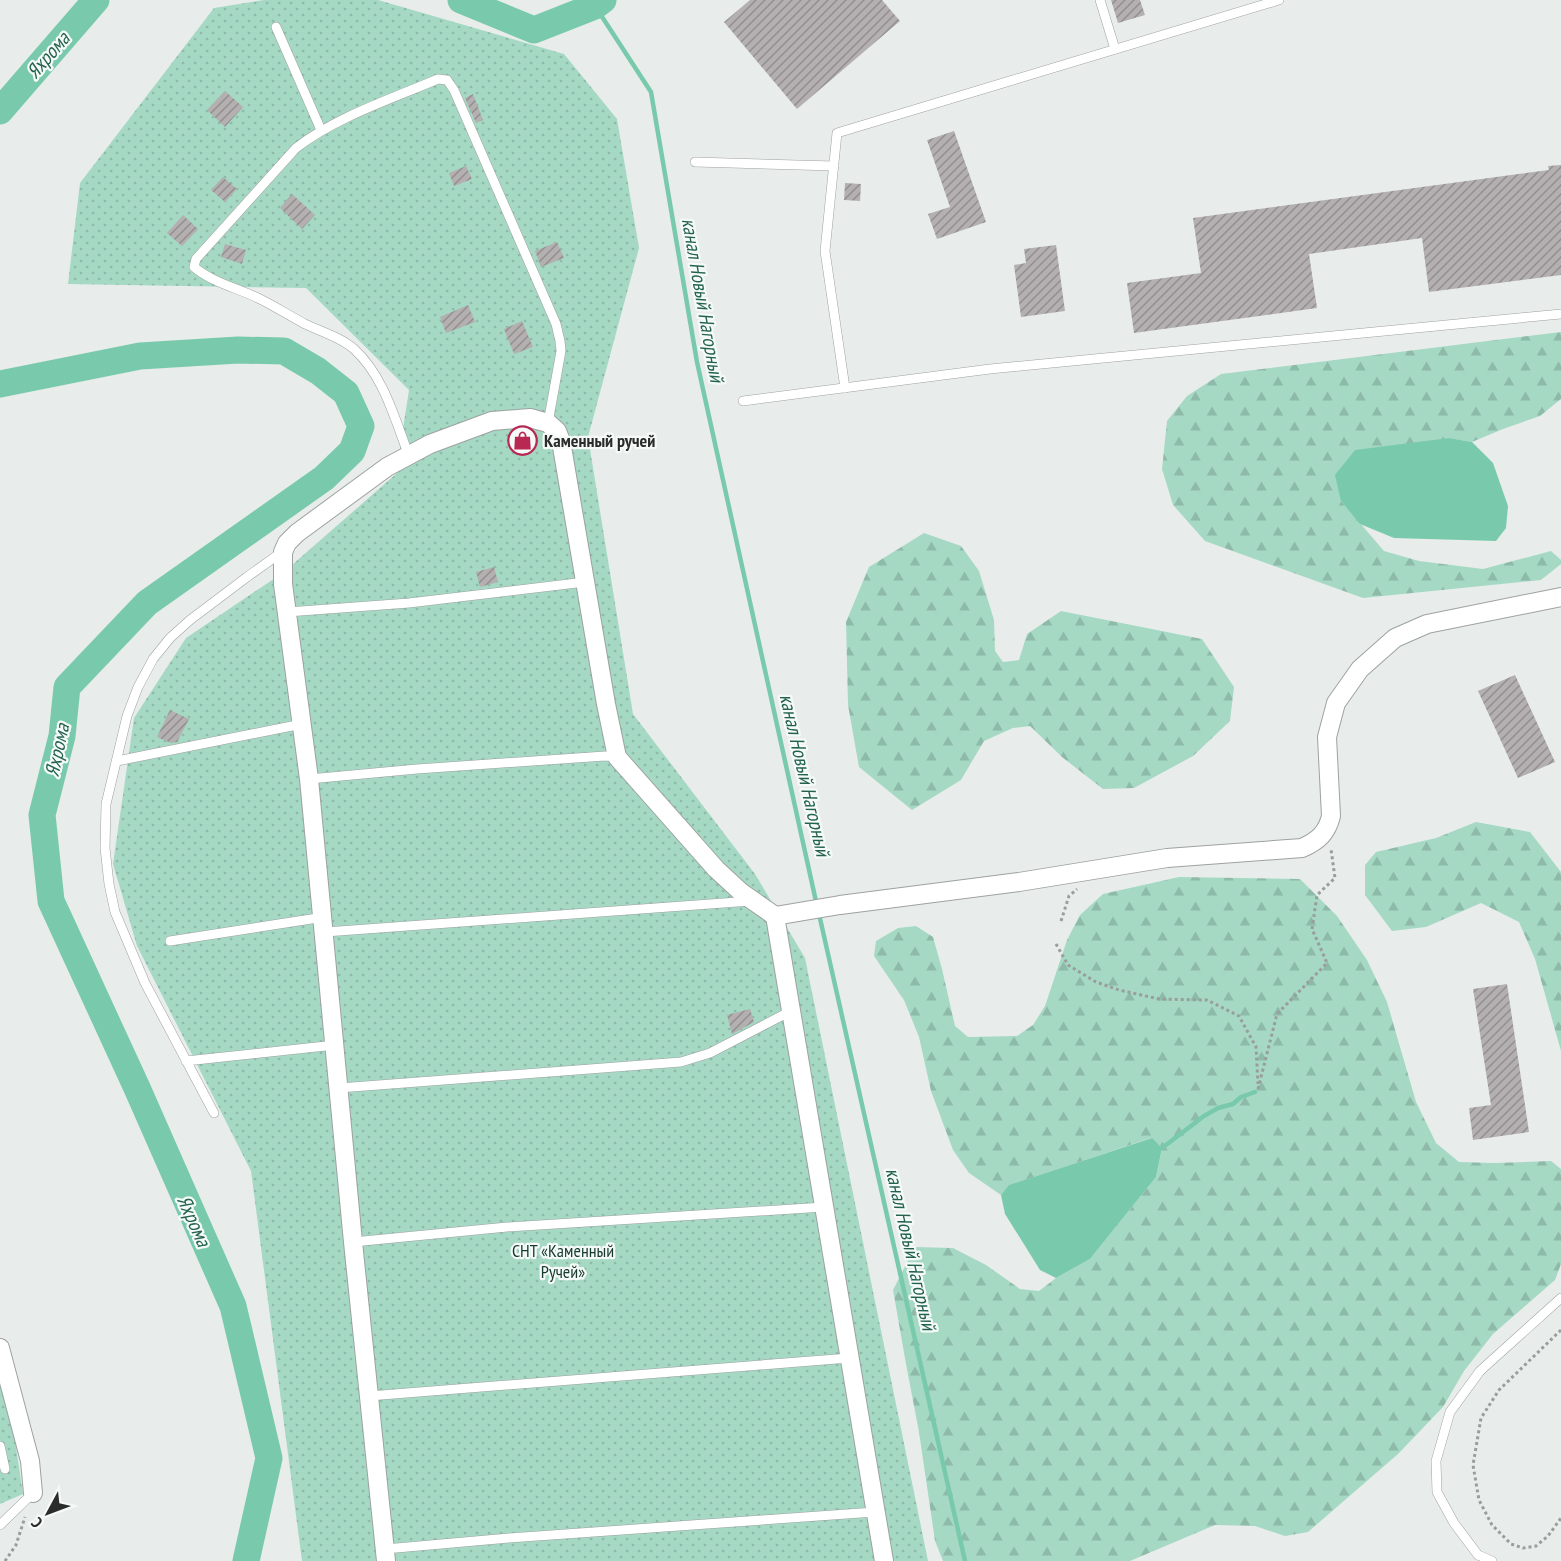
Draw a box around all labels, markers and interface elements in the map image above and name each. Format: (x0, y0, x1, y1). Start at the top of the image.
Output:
water label: Яхрома (21, 26, 76, 84)
water label: канал Новый Нагорный (676, 216, 731, 386)
shop icon: Каменный ручей (507, 425, 539, 457)
place label: Каменный ручей (544, 429, 655, 452)
water label: канал Новый Нагорный (774, 691, 837, 861)
water label: Яхрома (39, 720, 75, 779)
water label: канал Новый Нагорный (880, 1165, 943, 1335)
water label: Яхрома (171, 1191, 217, 1252)
park label: СНТ «Каменный Ручей» (512, 1239, 614, 1283)
north arrow (18, 1483, 78, 1543)
text: С (26, 1513, 47, 1532)

